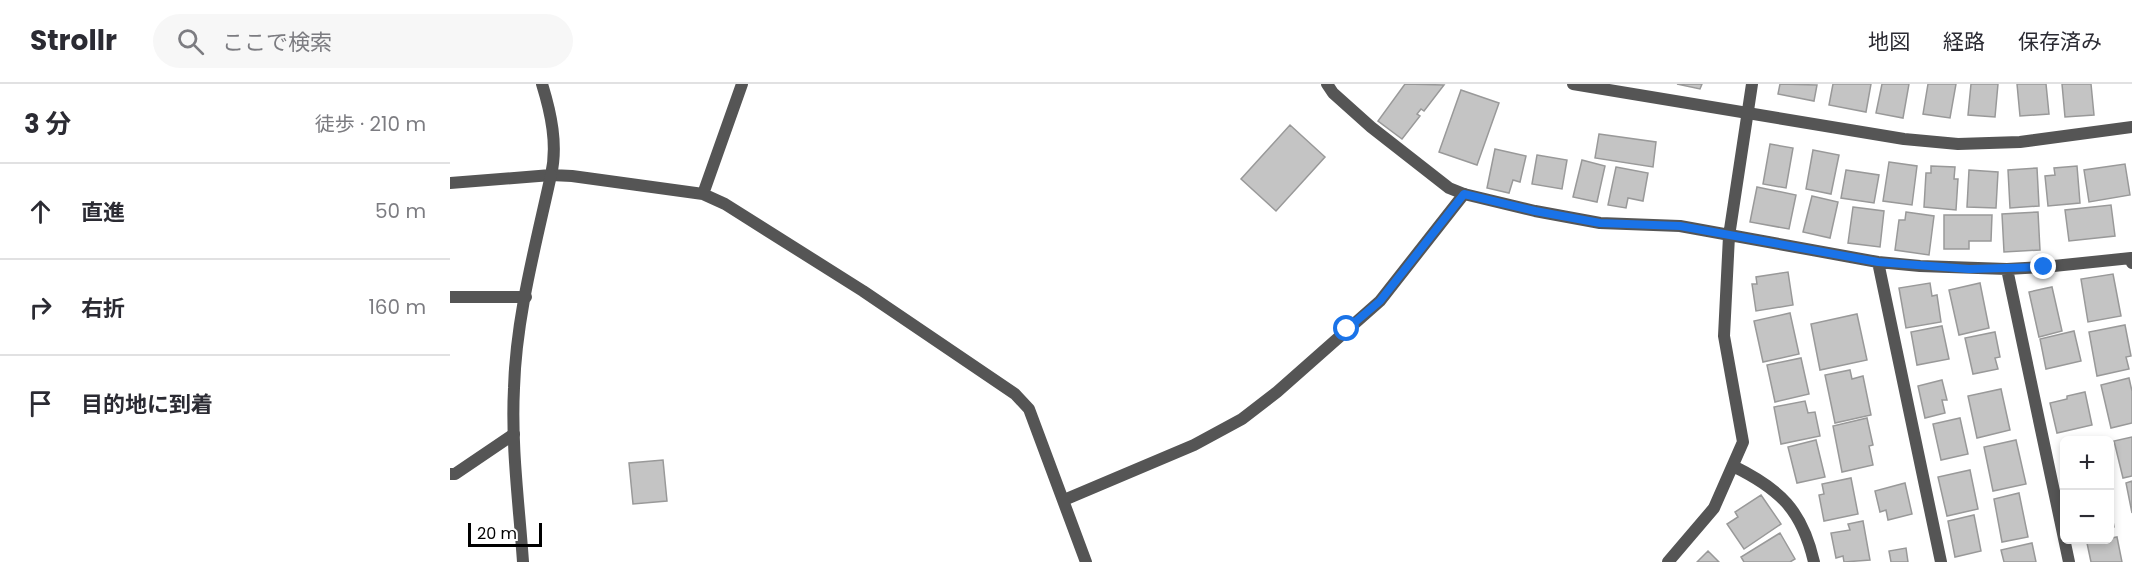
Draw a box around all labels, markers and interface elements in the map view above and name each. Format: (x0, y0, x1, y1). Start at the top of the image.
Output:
search box (153, 14, 573, 68)
text: Strollr (30, 21, 117, 60)
icon: search (174, 25, 207, 58)
text: ここで検索 (222, 27, 332, 58)
text: 地図 (1868, 27, 1910, 56)
text: 経路 (1943, 27, 1985, 56)
text: 保存済み (2018, 27, 2102, 56)
text: 3 分 (24, 106, 71, 142)
text: 徒歩 · 210 m (315, 110, 426, 138)
icon: ahead (24, 195, 57, 228)
text: 直進 (81, 197, 125, 228)
text: 50 m (375, 197, 426, 225)
route end (2030, 253, 2056, 279)
icon: right (24, 291, 57, 324)
text: 右折 (81, 293, 125, 324)
text: 160 m (368, 293, 426, 321)
route start (1333, 315, 1359, 341)
icon: arrive (24, 387, 57, 420)
text: 目的地に到着 (81, 389, 213, 420)
map controls (2060, 436, 2114, 544)
button: + (2060, 436, 2114, 490)
button: − (2060, 490, 2114, 544)
scale bar (468, 520, 542, 548)
text: 20 m (477, 522, 517, 545)

